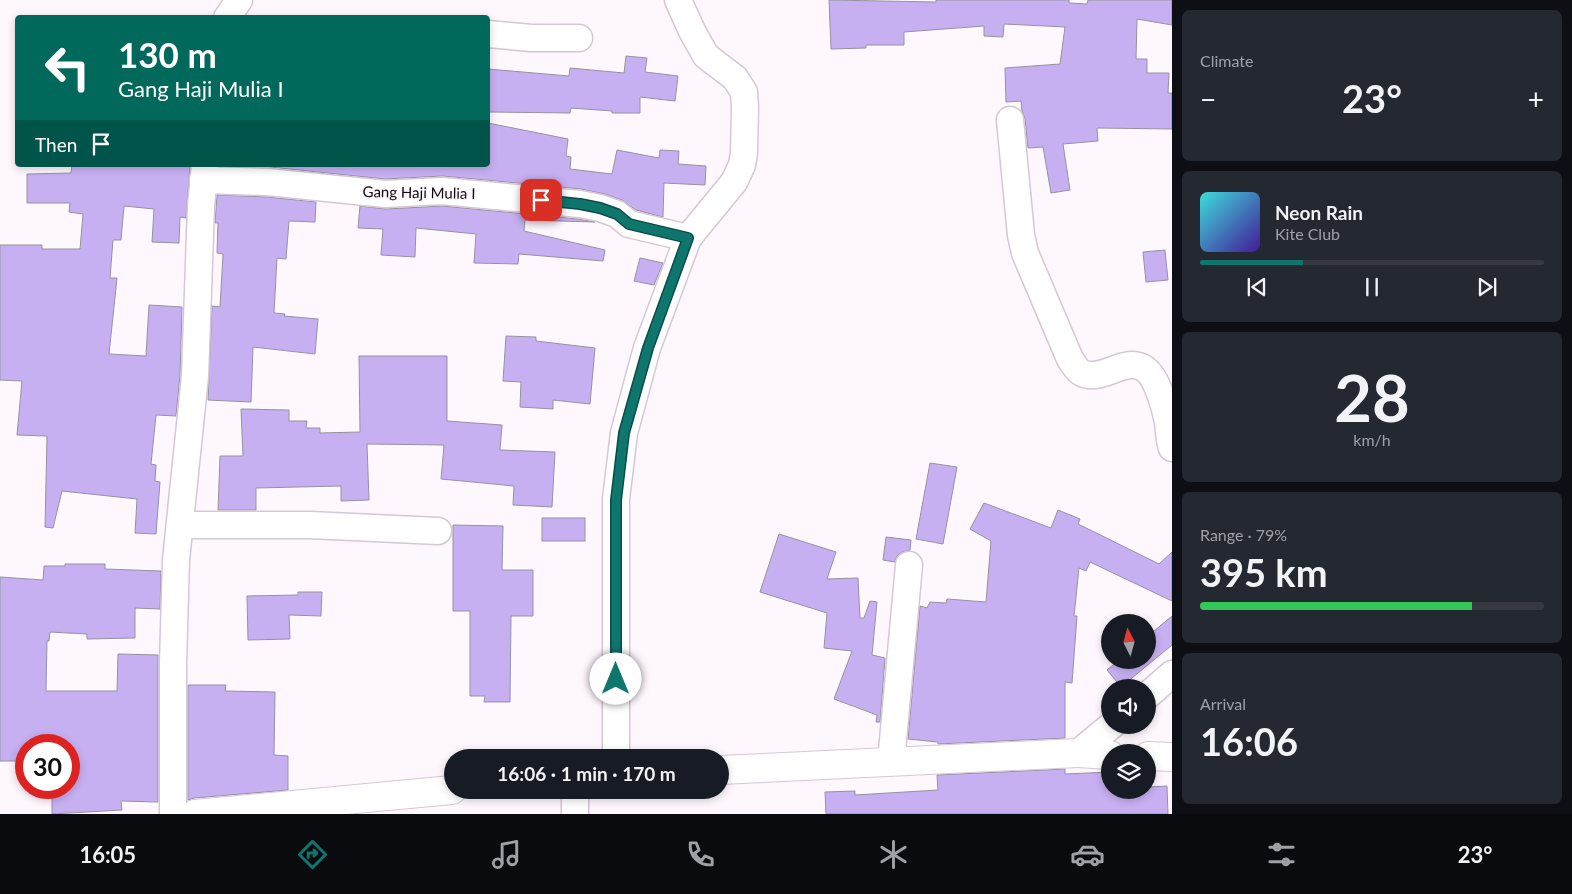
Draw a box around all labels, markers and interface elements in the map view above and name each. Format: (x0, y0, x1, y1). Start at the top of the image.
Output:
text: 130 m (118, 33, 217, 75)
icon: left (35, 35, 100, 100)
text: Climate (1200, 51, 1253, 70)
text: Gang Haji Mulia I (118, 75, 284, 102)
text: 23° (1342, 75, 1402, 121)
text: − (1200, 82, 1216, 116)
text: + (1528, 82, 1544, 116)
icon: arrive (87, 130, 115, 158)
text: Then (35, 133, 77, 156)
pin (520, 179, 562, 221)
street label: Gang Haji Mulia I (362, 182, 476, 202)
icon: arrive (527, 186, 555, 214)
text: Neon Rain (1275, 201, 1363, 224)
text: Kite Club (1275, 224, 1340, 243)
icon: previous (1243, 273, 1271, 301)
icon: pause (1358, 273, 1386, 301)
icon: next (1473, 273, 1501, 301)
text: 28 (1334, 358, 1410, 436)
text: km/h (1353, 430, 1391, 449)
text: Range · 79% (1200, 525, 1287, 544)
text: 395 km (1200, 549, 1328, 595)
north arrow (1101, 614, 1156, 669)
map controls (1101, 614, 1156, 799)
position arrow (589, 652, 641, 704)
button: sound (1101, 679, 1156, 734)
text: Arrival (1200, 694, 1246, 713)
text: 16:06 (1200, 718, 1298, 764)
speed limit sign: 30 (15, 734, 80, 799)
button: layers (1101, 744, 1156, 799)
text: 16:06 · 1 min · 170 m (497, 762, 676, 785)
icon: directions (295, 837, 330, 872)
icon: music (489, 837, 524, 872)
icon: phone (683, 837, 718, 872)
icon: climate (876, 837, 911, 872)
icon: car (1070, 837, 1105, 872)
icon: filters (1264, 837, 1299, 872)
text: 16:05 (79, 841, 136, 868)
text: 23° (1458, 841, 1492, 868)

